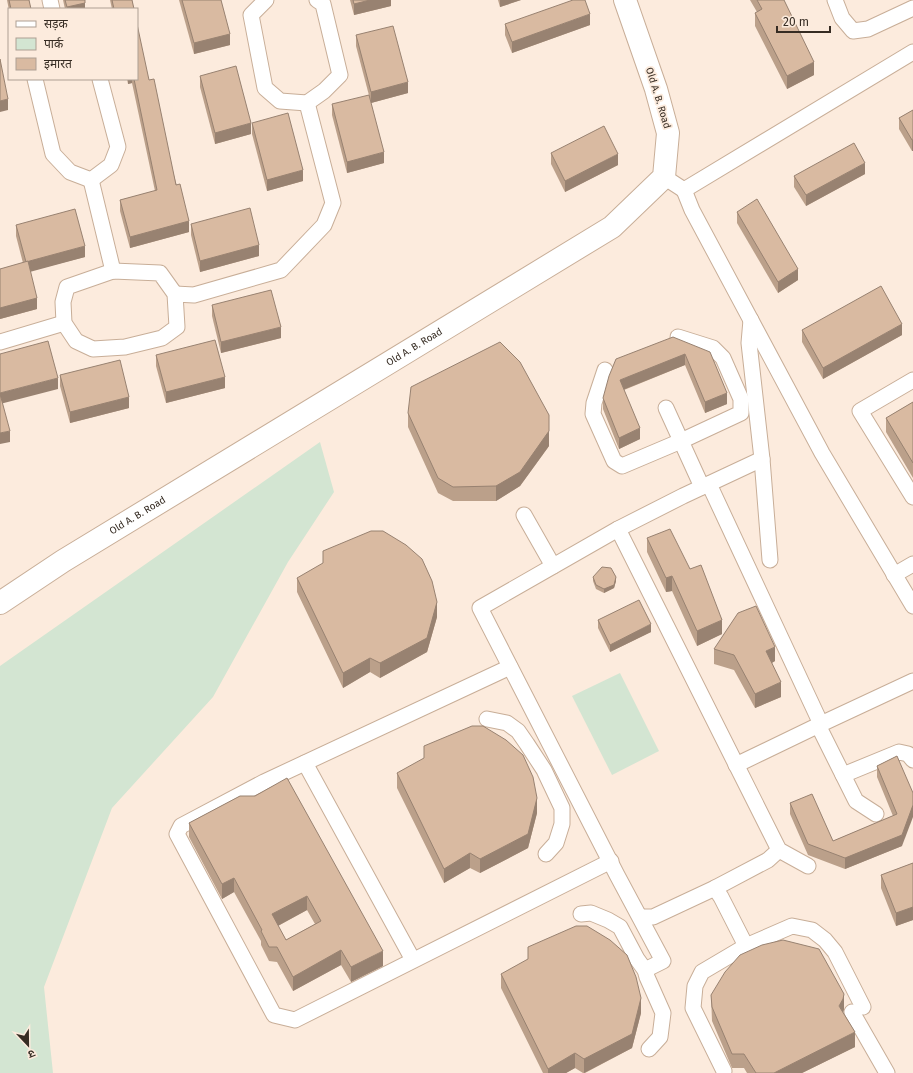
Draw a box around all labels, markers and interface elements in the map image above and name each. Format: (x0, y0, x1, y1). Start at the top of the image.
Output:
legend (8, 8, 138, 80)
scale bar (777, 8, 830, 34)
text: 20 m (783, 15, 809, 29)
text: सड़क (44, 17, 69, 31)
text: पार्क (44, 37, 64, 51)
text: इमारत (44, 57, 73, 71)
street label: Old A. B. Road (643, 66, 673, 130)
street label: Old A. B. Road (384, 326, 445, 369)
street label: Old A. B. Road (107, 494, 168, 537)
north arrow (8, 1025, 48, 1065)
text: उ (26, 1047, 37, 1061)

